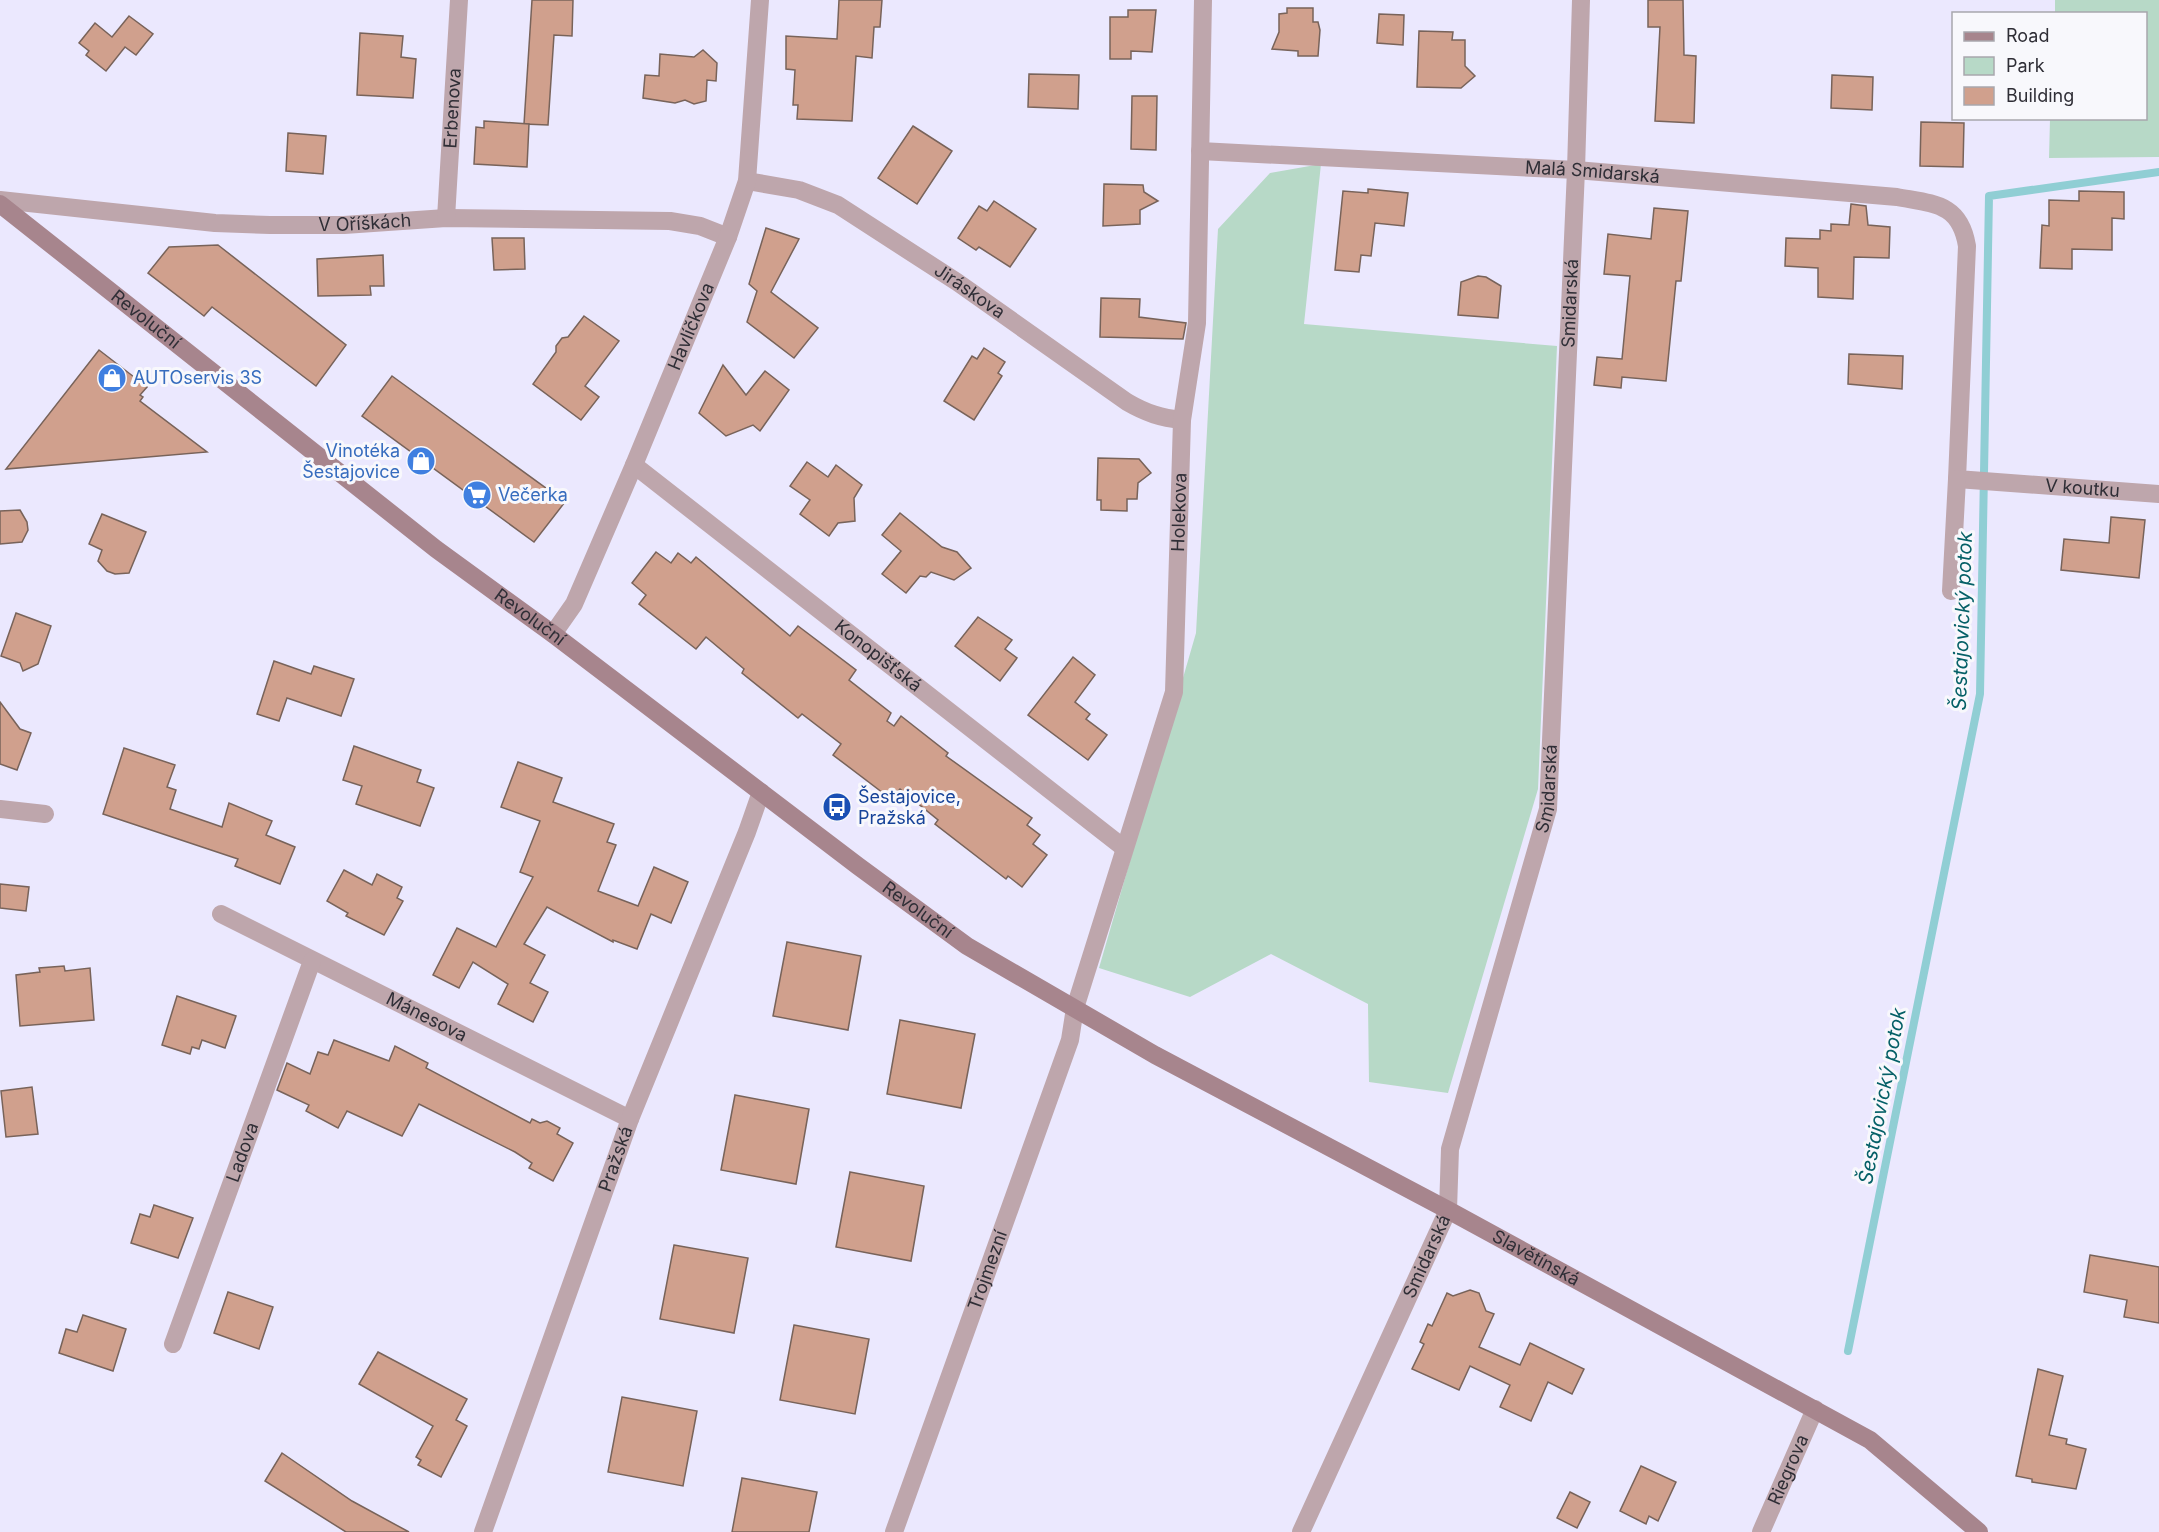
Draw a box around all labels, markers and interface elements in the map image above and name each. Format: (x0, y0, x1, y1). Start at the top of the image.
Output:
legend (1952, 12, 2147, 120)
text: Road (2006, 25, 2049, 46)
text: Park (2006, 55, 2045, 76)
street label: Erbenova (439, 67, 465, 149)
text: Building (2006, 85, 2074, 106)
street label: Malá Smidarská (1525, 156, 1661, 187)
street label: V Oříškách (318, 209, 412, 235)
street label: Smidarská (1557, 258, 1582, 348)
street label: Jiráskova (931, 259, 1009, 323)
street label: Havlíčkova (663, 279, 718, 373)
street label: Revoluční (107, 285, 185, 353)
shop icon: AUTOservis 3S (96, 362, 128, 394)
place label: AUTOservis 3S (133, 367, 262, 388)
place label: Vinotéka Šestajovice (302, 440, 400, 482)
shop icon: Vinotéka Šestajovice (405, 445, 437, 477)
street label: Holekova (1167, 472, 1190, 552)
street label: V koutku (2044, 475, 2121, 501)
supermarket icon: Večerka (461, 479, 493, 511)
place label: Večerka (498, 484, 568, 505)
water label: Šestajovický potok (1946, 530, 1977, 711)
street label: Revoluční (491, 584, 570, 650)
street label: Konopišťská (831, 615, 926, 696)
street label: Smidarská (1531, 744, 1561, 835)
place label: Šestajovice, Pražská (858, 785, 961, 828)
bus stop icon: Šestajovice, Pražská (821, 791, 853, 823)
street label: Revoluční (879, 877, 958, 943)
street label: Mánesova (383, 988, 471, 1046)
water label: Šestajovický potok (1852, 1005, 1911, 1186)
street label: Ladova (222, 1119, 263, 1185)
street label: Pražská (594, 1123, 637, 1194)
street label: Smidarská (1398, 1211, 1454, 1301)
street label: Slavětínská (1489, 1225, 1584, 1290)
street label: Trojmezní (963, 1227, 1011, 1313)
street label: Riegrova (1763, 1431, 1812, 1508)

